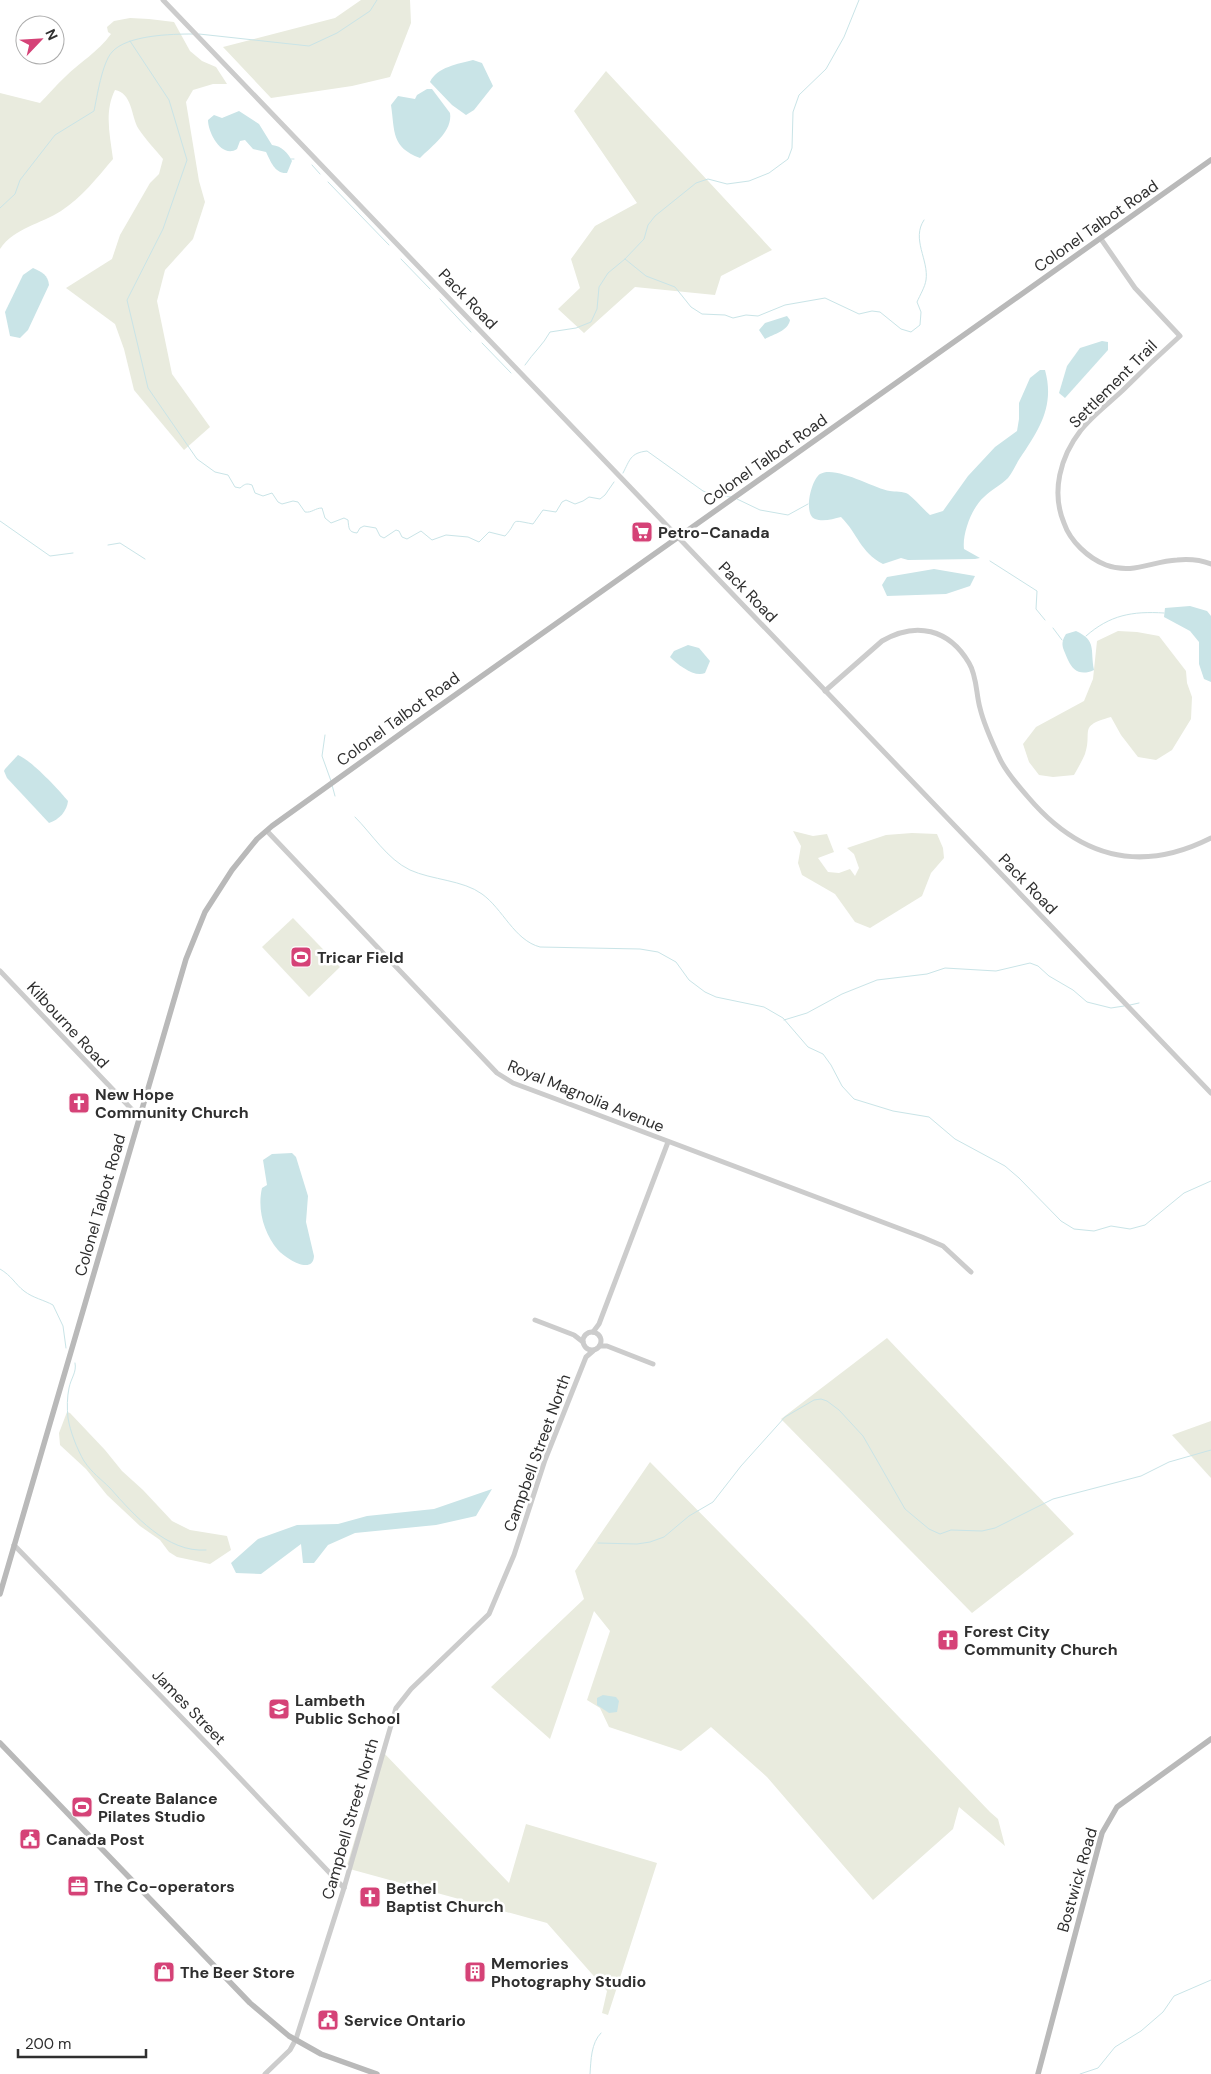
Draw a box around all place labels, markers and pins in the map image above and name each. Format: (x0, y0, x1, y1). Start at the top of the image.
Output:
supermarket icon: Petro-Canada (630, 520, 654, 544)
place label: Petro-Canada (658, 522, 770, 543)
sports icon: Tricar Field (289, 945, 313, 969)
place label: Tricar Field (317, 947, 404, 968)
place label: New Hope Community Church (95, 1084, 249, 1123)
church icon: New Hope Community Church (67, 1091, 91, 1115)
place label: Forest City Community Church (964, 1621, 1118, 1660)
church icon: Forest City Community Church (936, 1628, 960, 1652)
place label: Lambeth Public School (295, 1690, 400, 1729)
school or university icon: Lambeth Public School (267, 1697, 291, 1721)
place label: Create Balance Pilates Studio (98, 1788, 218, 1827)
sports icon: Create Balance Pilates Studio (70, 1795, 94, 1819)
public building icon: Canada Post (18, 1827, 42, 1851)
place label: Canada Post (46, 1829, 145, 1850)
office icon: The Co-operators (66, 1874, 90, 1898)
place label: The Co-operators (94, 1876, 235, 1897)
place label: Bethel Baptist Church (386, 1878, 504, 1917)
church icon: Bethel Baptist Church (358, 1885, 382, 1909)
place label: Memories Photography Studio (491, 1953, 646, 1992)
shop icon: The Beer Store (152, 1960, 176, 1984)
building icon: Memories Photography Studio (463, 1960, 487, 1984)
place label: The Beer Store (180, 1962, 295, 1983)
public building icon: Service Ontario (316, 2008, 340, 2032)
place label: Service Ontario (344, 2010, 466, 2031)

